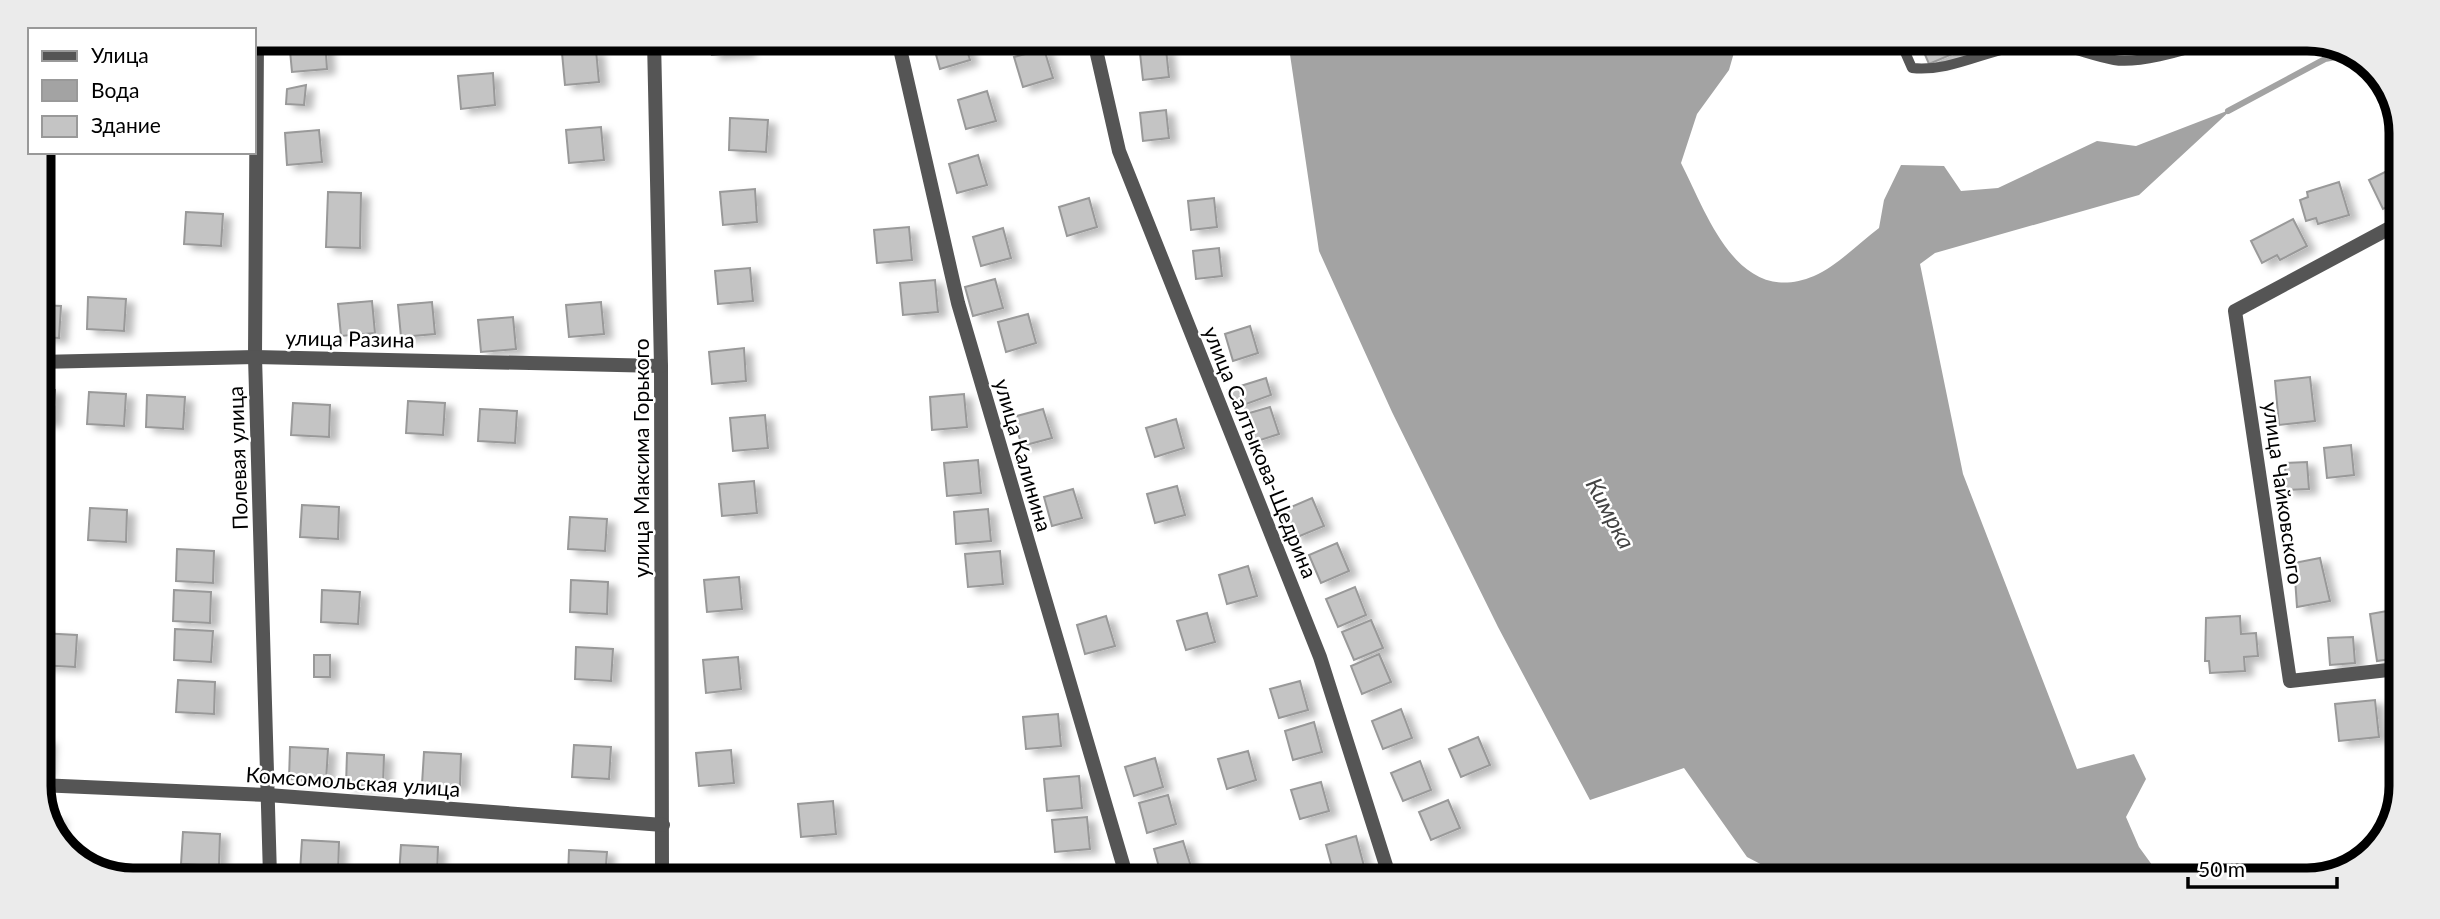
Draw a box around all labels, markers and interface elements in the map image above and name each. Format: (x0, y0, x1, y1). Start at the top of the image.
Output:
legend (28, 28, 256, 154)
text: Улица (91, 42, 149, 67)
text: Вода (91, 77, 139, 102)
text: Здание (91, 112, 161, 137)
street label: улица Салтыкова-Щедрина (1199, 322, 1323, 582)
street label: улица Разина (285, 324, 415, 352)
street label: улица Максима Горького (628, 338, 653, 578)
street label: улица Калинина (990, 376, 1058, 534)
street label: Полевая улица (222, 386, 252, 530)
street label: улица Чайковского (2259, 400, 2309, 586)
water label: Кимрка (1581, 473, 1641, 553)
street label: Комсомольская улица (245, 761, 461, 801)
scale bar (2188, 846, 2337, 890)
text: 50 m (2198, 856, 2245, 881)

